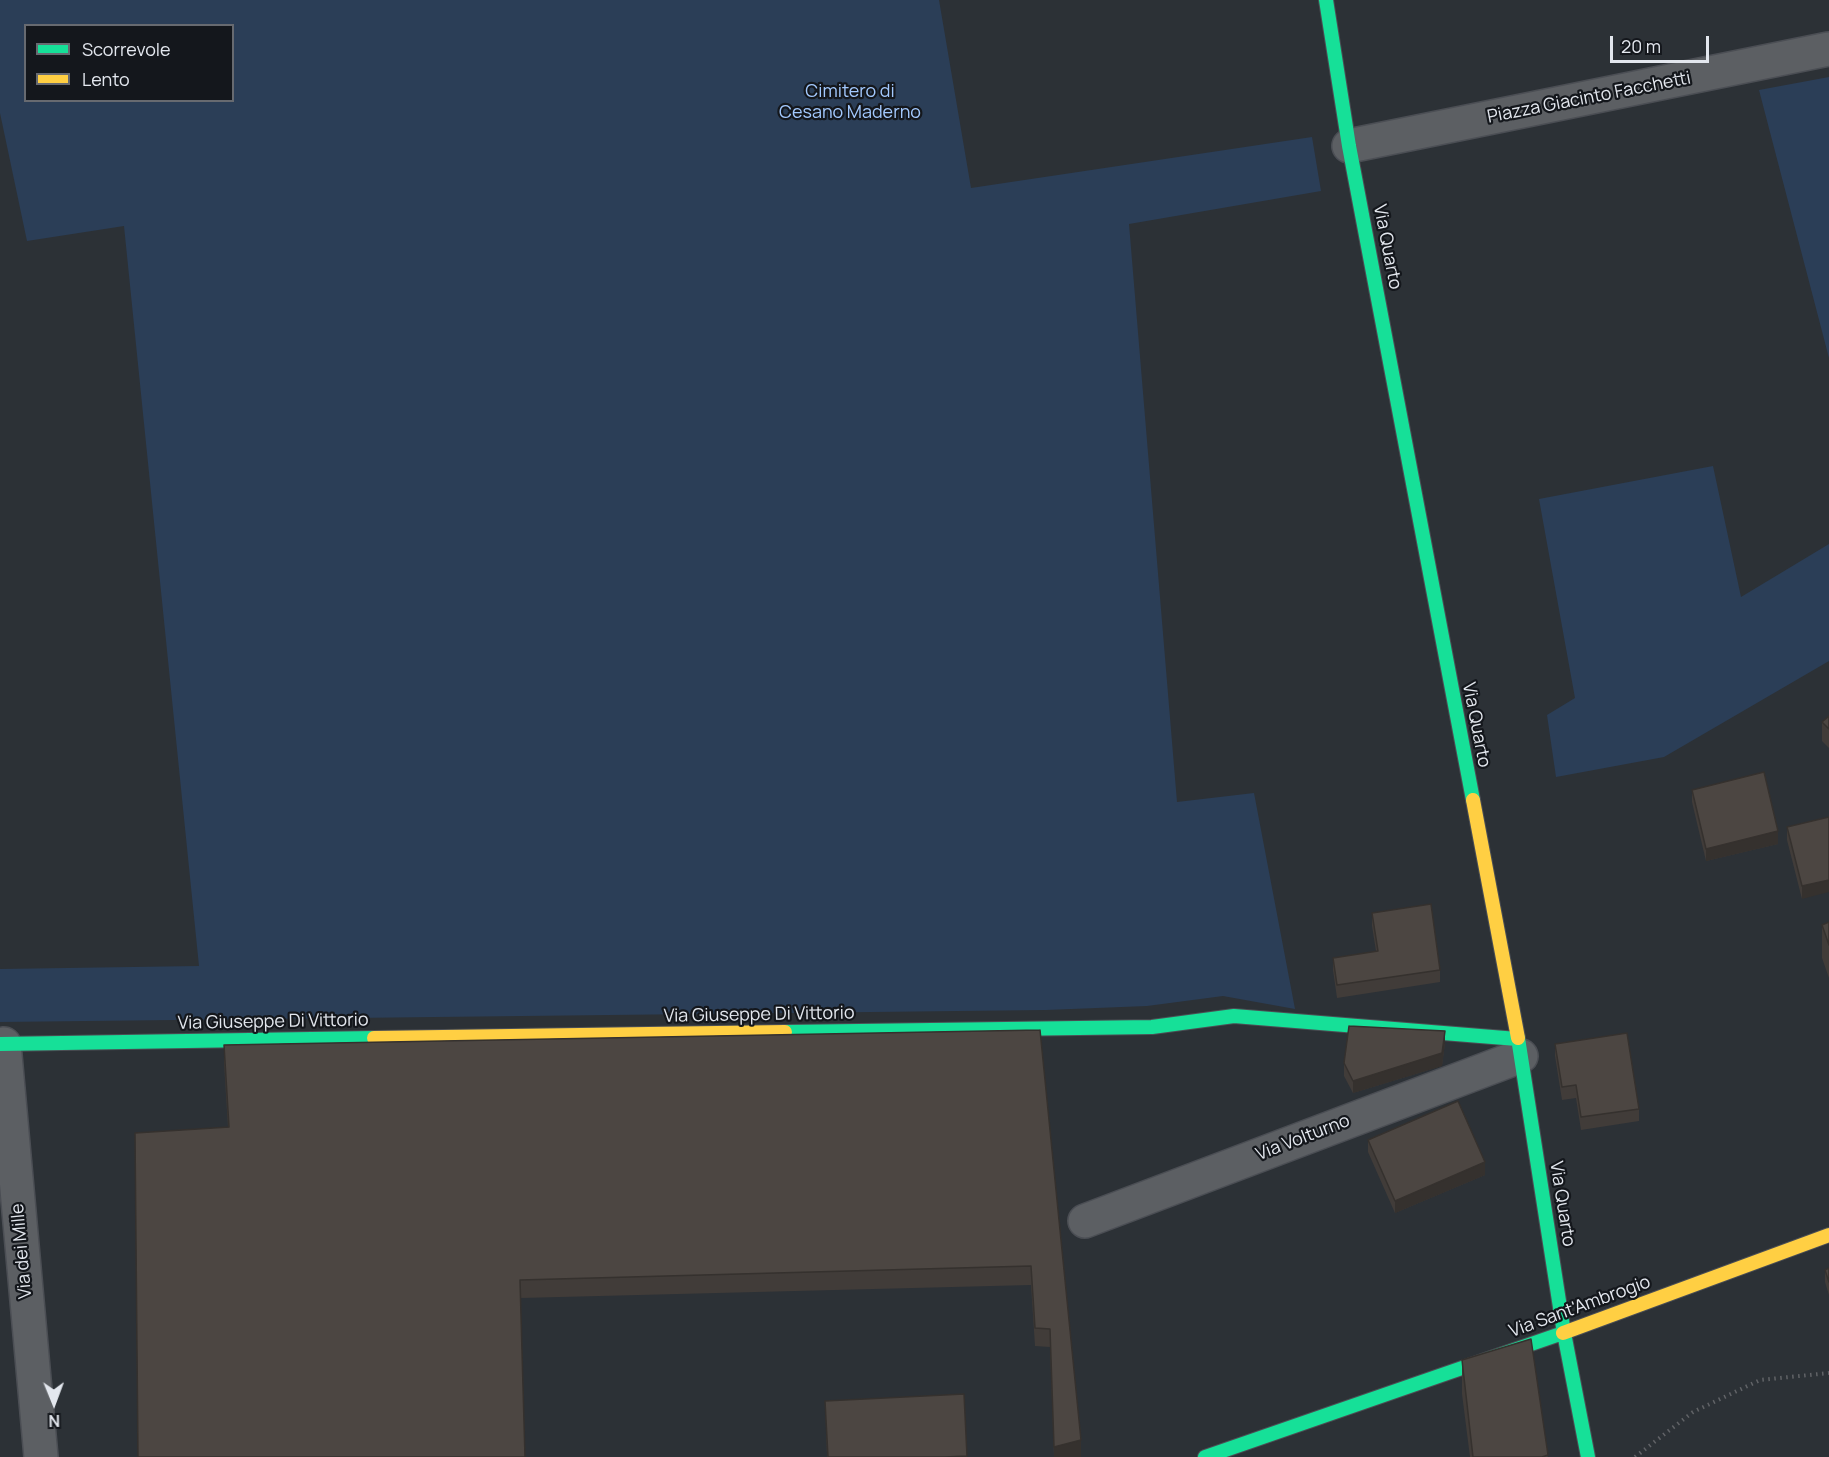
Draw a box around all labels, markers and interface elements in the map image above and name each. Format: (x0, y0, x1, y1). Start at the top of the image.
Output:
legend (24, 24, 234, 102)
scale bar (1613, 24, 1712, 62)
text: 20 m (1621, 34, 1661, 58)
text: Scorrevole (82, 37, 171, 61)
text: Lento (82, 67, 130, 91)
street label: Piazza Giacinto Facchetti (1485, 68, 1693, 128)
park label: Cimitero di Cesano Maderno (779, 81, 921, 124)
street label: Via Quarto (1368, 203, 1406, 291)
street label: Via Quarto (1457, 681, 1495, 769)
street label: Via Giuseppe Di Vittorio (663, 1003, 855, 1027)
street label: Via Giuseppe Di Vittorio (177, 1010, 369, 1034)
street label: Via Volturno (1253, 1110, 1353, 1166)
street label: Via Quarto (1545, 1160, 1579, 1248)
street label: Via dei Mille (7, 1202, 37, 1300)
street label: Via Sant'Ambrogio (1506, 1271, 1654, 1343)
north arrow (24, 1373, 84, 1433)
text: N (48, 1410, 60, 1432)

